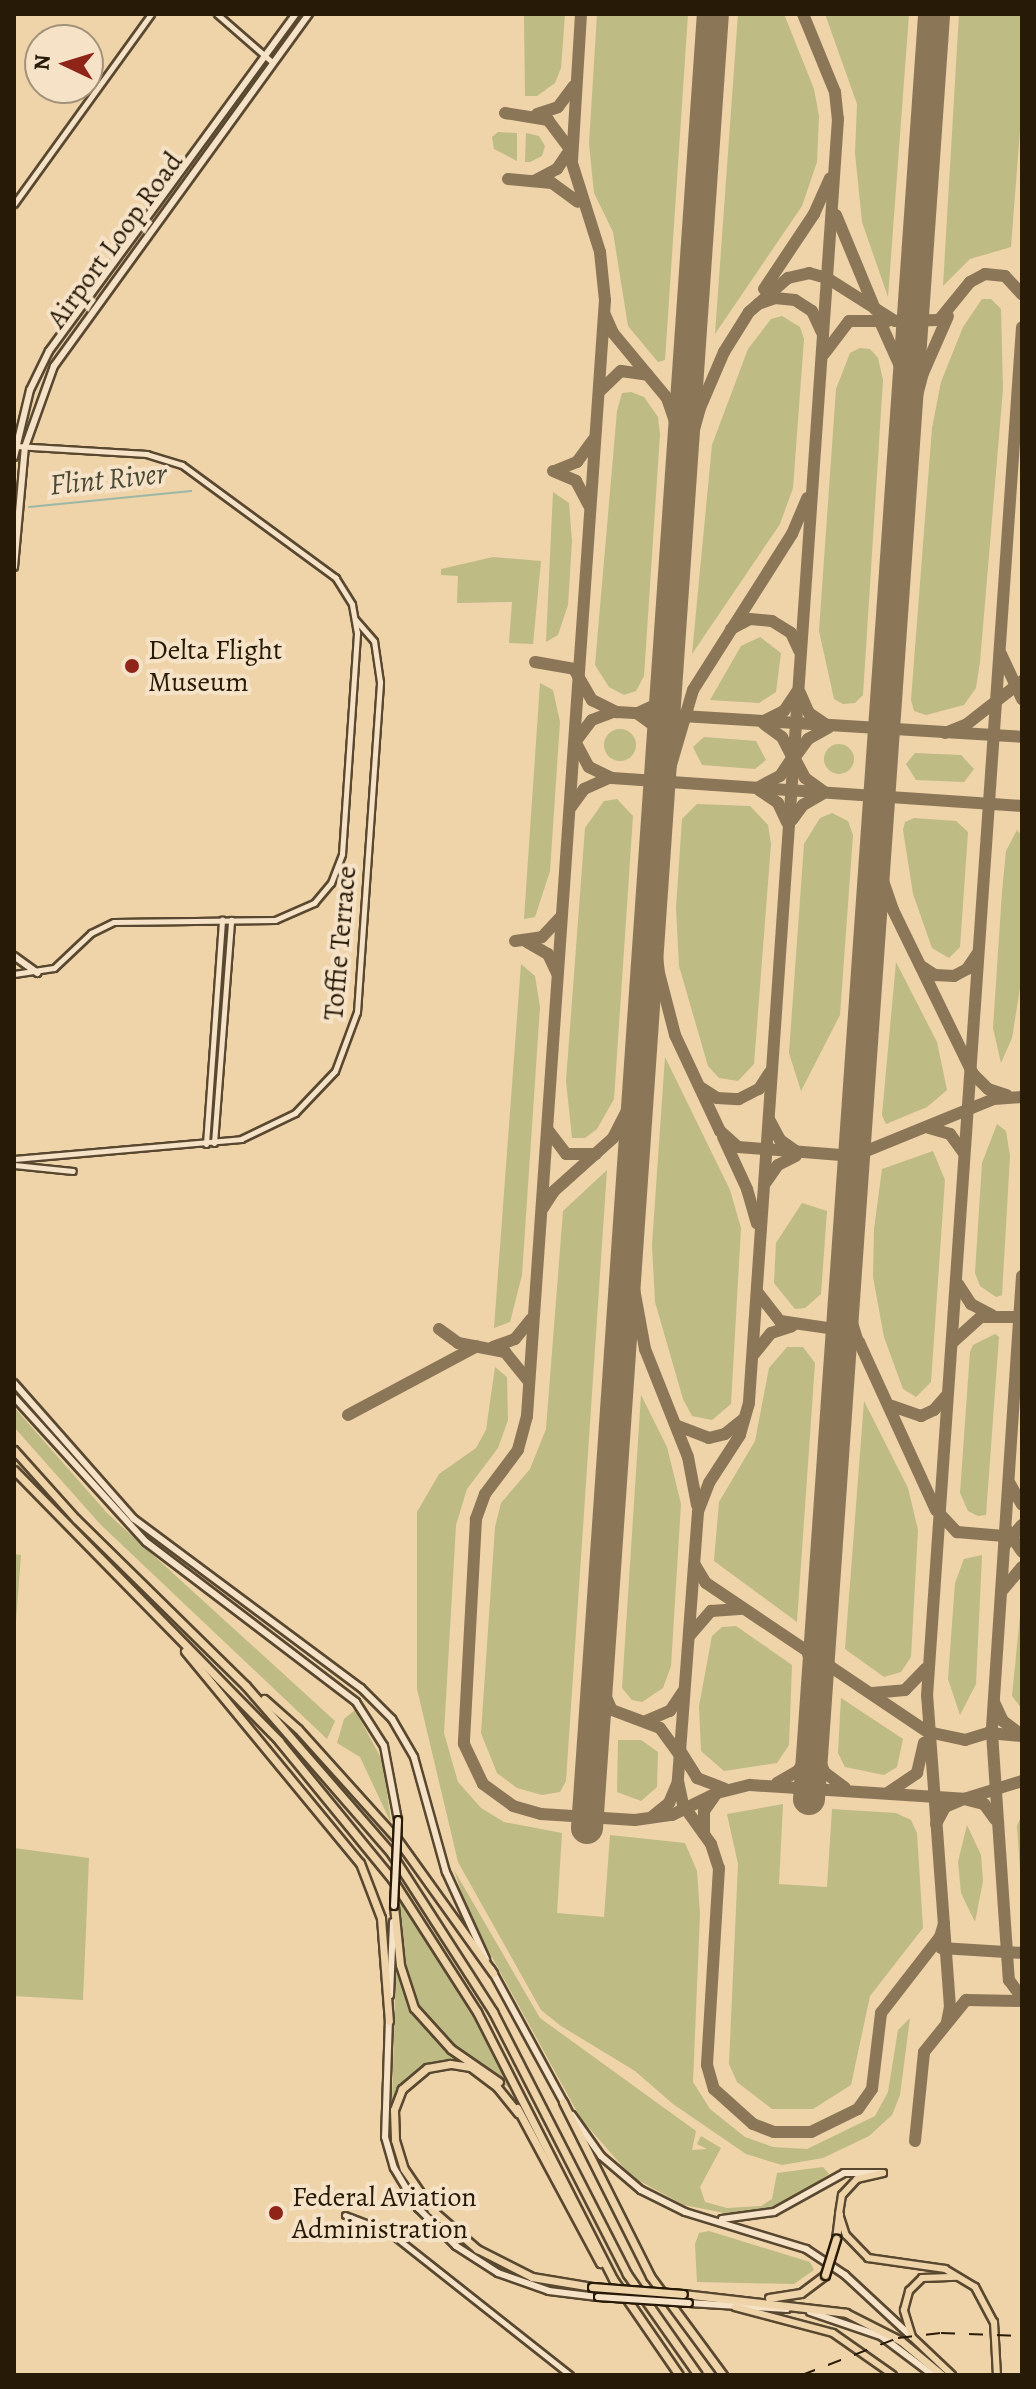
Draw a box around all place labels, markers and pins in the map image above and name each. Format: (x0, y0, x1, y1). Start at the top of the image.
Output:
place label: Delta Flight Museum (148, 633, 282, 699)
marker: Delta Flight Museum (123, 657, 141, 675)
place label: Federal Aviation Administration (292, 2180, 477, 2246)
marker: Federal Aviation Administration (267, 2204, 285, 2222)

